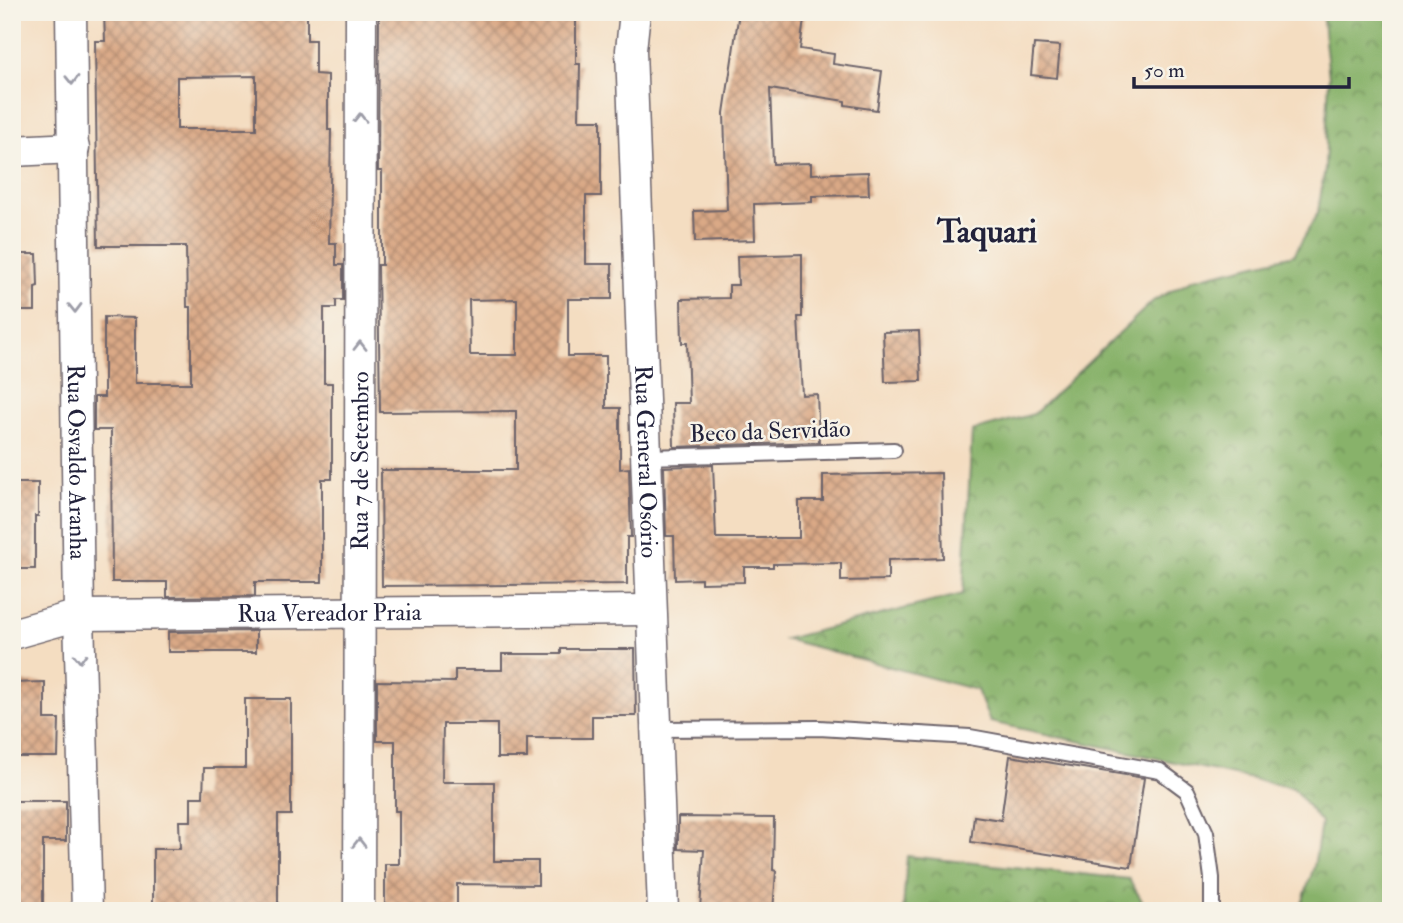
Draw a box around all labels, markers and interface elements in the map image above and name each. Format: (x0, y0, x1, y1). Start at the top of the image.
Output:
scale bar (1134, 46, 1349, 90)
text: 50 m (1144, 57, 1185, 84)
one-way arrow (65, 75, 80, 86)
one-way arrow (352, 112, 368, 123)
district label: Taquari (936, 212, 1038, 252)
one-way arrow (68, 303, 83, 314)
one-way arrow (352, 340, 368, 350)
street label: Rua Osvaldo Aranha (60, 364, 93, 561)
street label: Rua General Osório (627, 365, 665, 559)
street label: Rua 7 de Setembro (345, 371, 376, 551)
street label: Beco da Servidão (689, 413, 851, 450)
street label: Rua Vereador Praia (237, 597, 423, 630)
one-way arrow (72, 653, 87, 664)
one-way arrow (351, 837, 367, 847)

